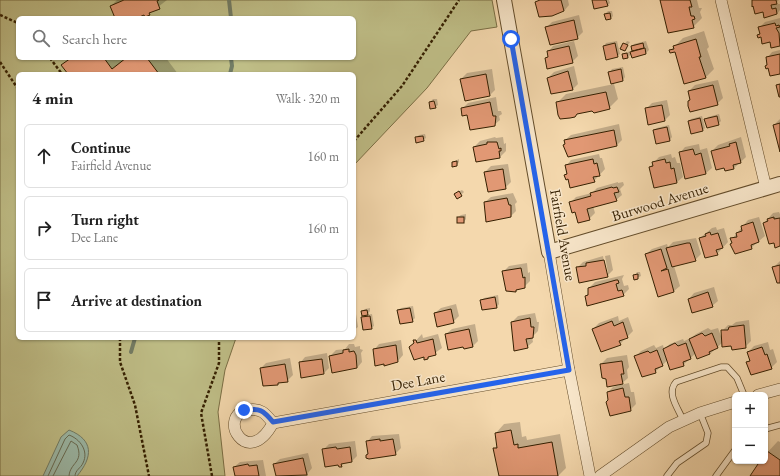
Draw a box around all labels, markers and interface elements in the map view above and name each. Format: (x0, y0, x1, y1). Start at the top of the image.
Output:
search box (16, 16, 356, 60)
icon: search (30, 27, 52, 49)
text: Search here (62, 29, 127, 48)
route start (502, 30, 520, 48)
text: 4 min (32, 87, 73, 109)
text: Walk · 320 m (276, 90, 340, 107)
text: Continue (71, 138, 131, 157)
icon: ahead (33, 145, 55, 167)
text: 160 m (308, 148, 339, 165)
text: Fairfield Avenue (71, 157, 151, 174)
street label: Burwood Avenue (609, 178, 711, 225)
street label: Fairfield Avenue (546, 188, 581, 282)
text: Turn right (71, 210, 139, 229)
icon: right (33, 217, 55, 239)
text: 160 m (308, 220, 339, 237)
text: Dee Lane (71, 229, 118, 246)
icon: arrive (33, 289, 55, 311)
text: Arrive at destination (71, 291, 202, 310)
street label: Dee Lane (389, 366, 446, 395)
map controls (732, 392, 768, 464)
button: + (732, 392, 768, 428)
route end (235, 401, 253, 419)
button: − (732, 428, 768, 464)

